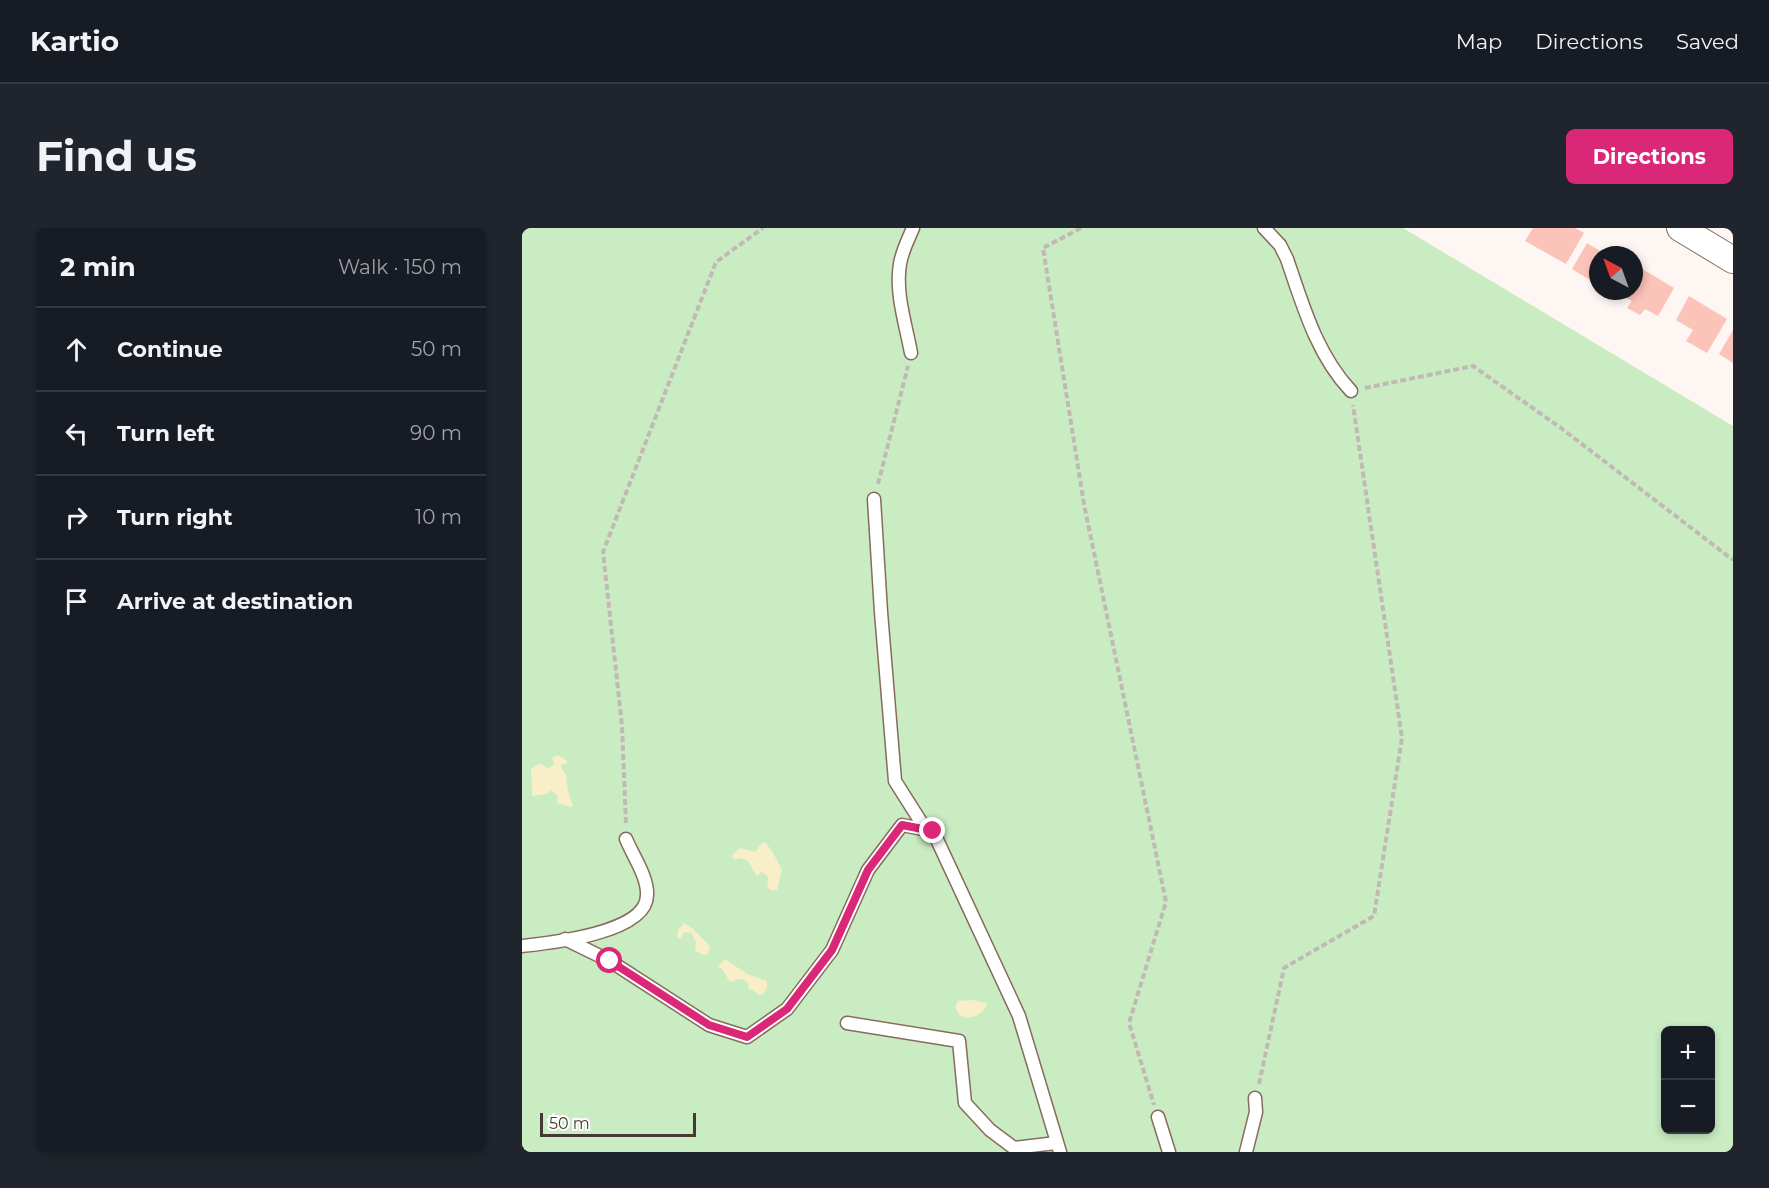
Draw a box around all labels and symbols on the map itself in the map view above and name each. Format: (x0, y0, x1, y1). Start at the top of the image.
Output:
north arrow (1589, 246, 1643, 300)
route end (919, 817, 945, 843)
route start (596, 947, 622, 973)
scale bar (540, 1110, 696, 1138)

